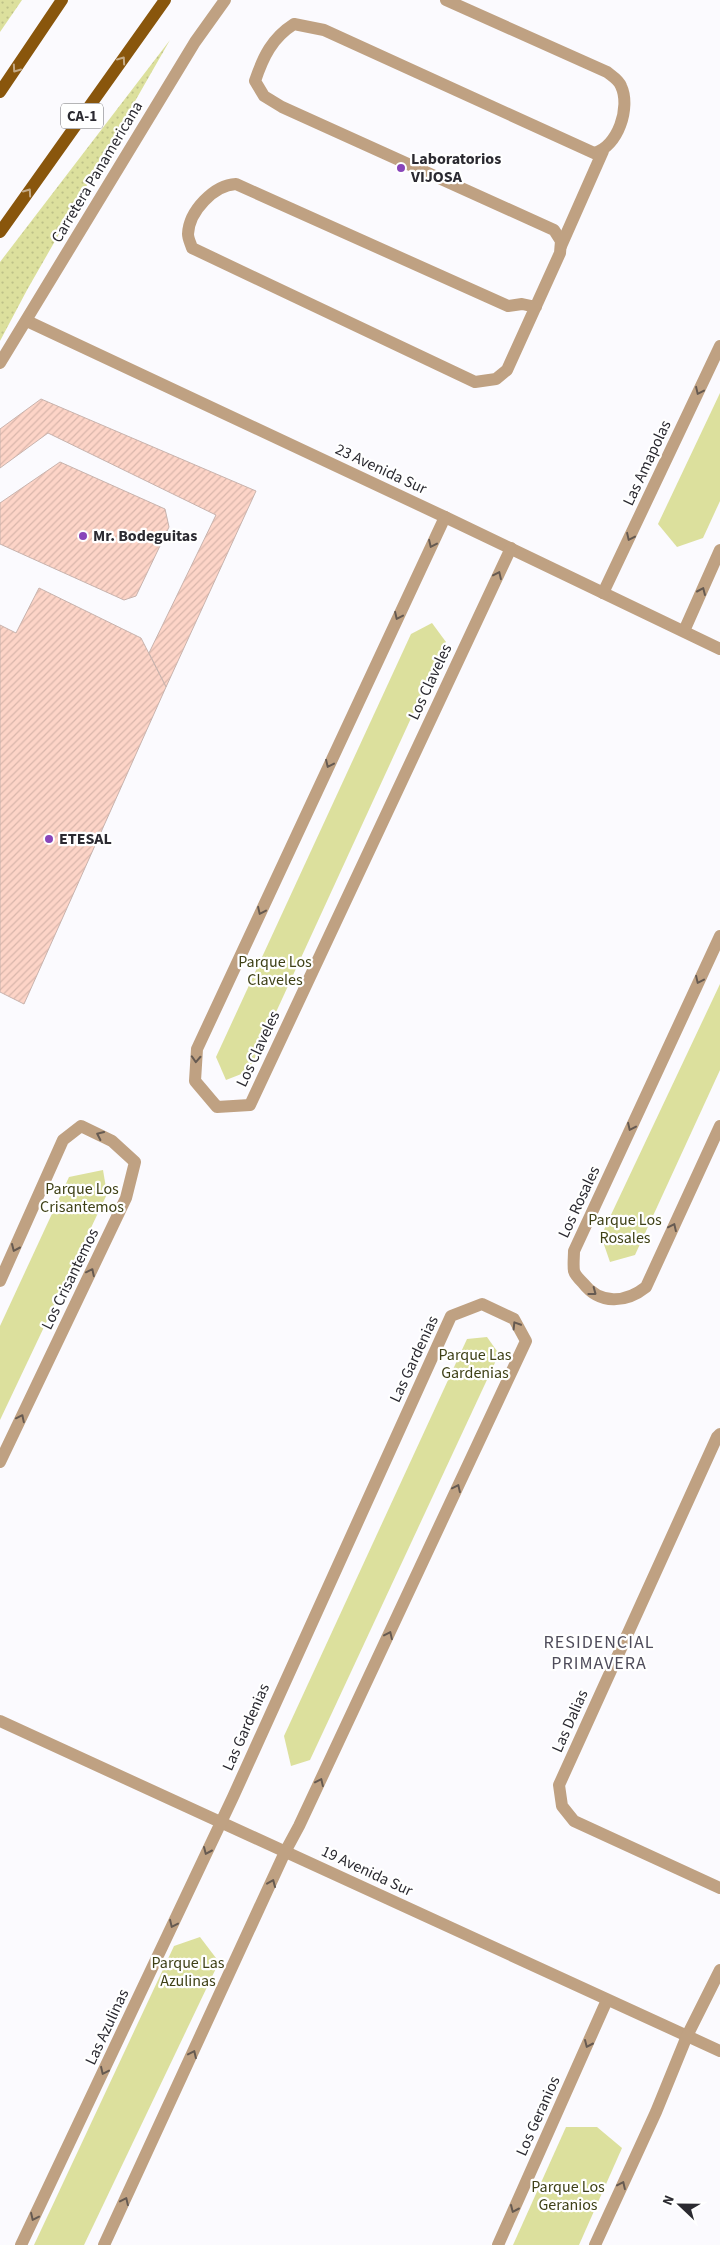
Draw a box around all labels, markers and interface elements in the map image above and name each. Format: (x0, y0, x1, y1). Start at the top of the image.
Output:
one-way arrow (116, 56, 125, 66)
one-way arrow (13, 63, 22, 73)
street label: Carretera Panamericana (46, 97, 148, 247)
road number: CA-1 (61, 104, 103, 128)
place label: Laboratorios VIJOSA (410, 148, 501, 188)
marker: Laboratorios VIJOSA (395, 162, 407, 174)
one-way arrow (22, 188, 31, 198)
one-way arrow (695, 385, 705, 394)
street label: Las Amapolas (618, 416, 677, 509)
street label: 23 Avenida Sur (332, 438, 431, 500)
place label: Mr. Bodeguitas (93, 525, 197, 547)
marker: Mr. Bodeguitas (77, 530, 89, 542)
one-way arrow (625, 532, 636, 541)
one-way arrow (427, 539, 438, 548)
one-way arrow (492, 571, 502, 580)
one-way arrow (695, 587, 706, 596)
one-way arrow (394, 611, 404, 620)
street label: Los Claveles (403, 640, 457, 724)
one-way arrow (325, 759, 336, 768)
place label: ETESAL (59, 828, 112, 850)
marker: ETESAL (43, 833, 55, 845)
one-way arrow (257, 906, 267, 915)
park label: Parque Los Claveles (238, 951, 312, 991)
one-way arrow (695, 975, 706, 984)
street label: Los Claveles (231, 1007, 285, 1091)
one-way arrow (191, 1056, 202, 1064)
one-way arrow (627, 1122, 637, 1131)
one-way arrow (96, 1131, 105, 1141)
street label: Los Rosales (553, 1162, 605, 1242)
park label: Parque Los Crisantemos (40, 1178, 124, 1218)
park label: Parque Los Rosales (588, 1209, 662, 1249)
one-way arrow (667, 1223, 678, 1232)
street label: Los Crisantemos (36, 1224, 104, 1333)
one-way arrow (10, 1243, 21, 1252)
one-way arrow (85, 1268, 95, 1277)
one-way arrow (587, 1286, 597, 1295)
street label: Las Gardenias (384, 1312, 444, 1406)
one-way arrow (513, 1322, 523, 1331)
park label: Parque Las Gardenias (438, 1344, 512, 1384)
one-way arrow (15, 1414, 25, 1423)
one-way arrow (451, 1484, 462, 1493)
district label: RESIDENCIAL PRIMAVERA (544, 1630, 654, 1676)
one-way arrow (382, 1631, 393, 1640)
street label: Las Gardenias (217, 1680, 275, 1774)
street label: Las Dalias (546, 1686, 594, 1756)
one-way arrow (314, 1778, 324, 1787)
street label: 19 Avenida Sur (318, 1840, 417, 1902)
one-way arrow (202, 1846, 213, 1855)
one-way arrow (265, 1879, 276, 1888)
one-way arrow (169, 1919, 180, 1928)
park label: Parque Las Azulinas (151, 1952, 225, 1992)
street label: Las Azulinas (80, 1985, 134, 2068)
one-way arrow (583, 2039, 594, 2048)
one-way arrow (187, 2050, 197, 2059)
one-way arrow (100, 2065, 110, 2074)
street label: Los Geranios (511, 2072, 565, 2159)
park label: Parque Los Geranios (531, 2176, 605, 2216)
north arrow (655, 2180, 705, 2230)
one-way arrow (616, 2181, 627, 2190)
text: N (658, 2192, 680, 2209)
one-way arrow (118, 2197, 129, 2206)
one-way arrow (510, 2204, 521, 2213)
one-way arrow (30, 2212, 41, 2221)

